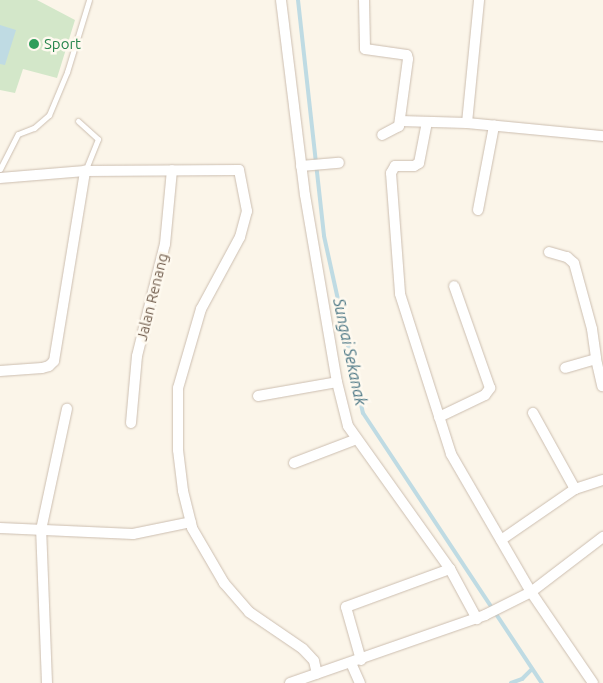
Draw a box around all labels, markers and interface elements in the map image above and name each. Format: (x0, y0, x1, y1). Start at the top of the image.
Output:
place label: Sport (44, 35, 81, 53)
marker: Sport (28, 38, 40, 50)
street label: Jalan Renang (132, 251, 172, 343)
water label: Sungai Sekanak (329, 297, 371, 407)

